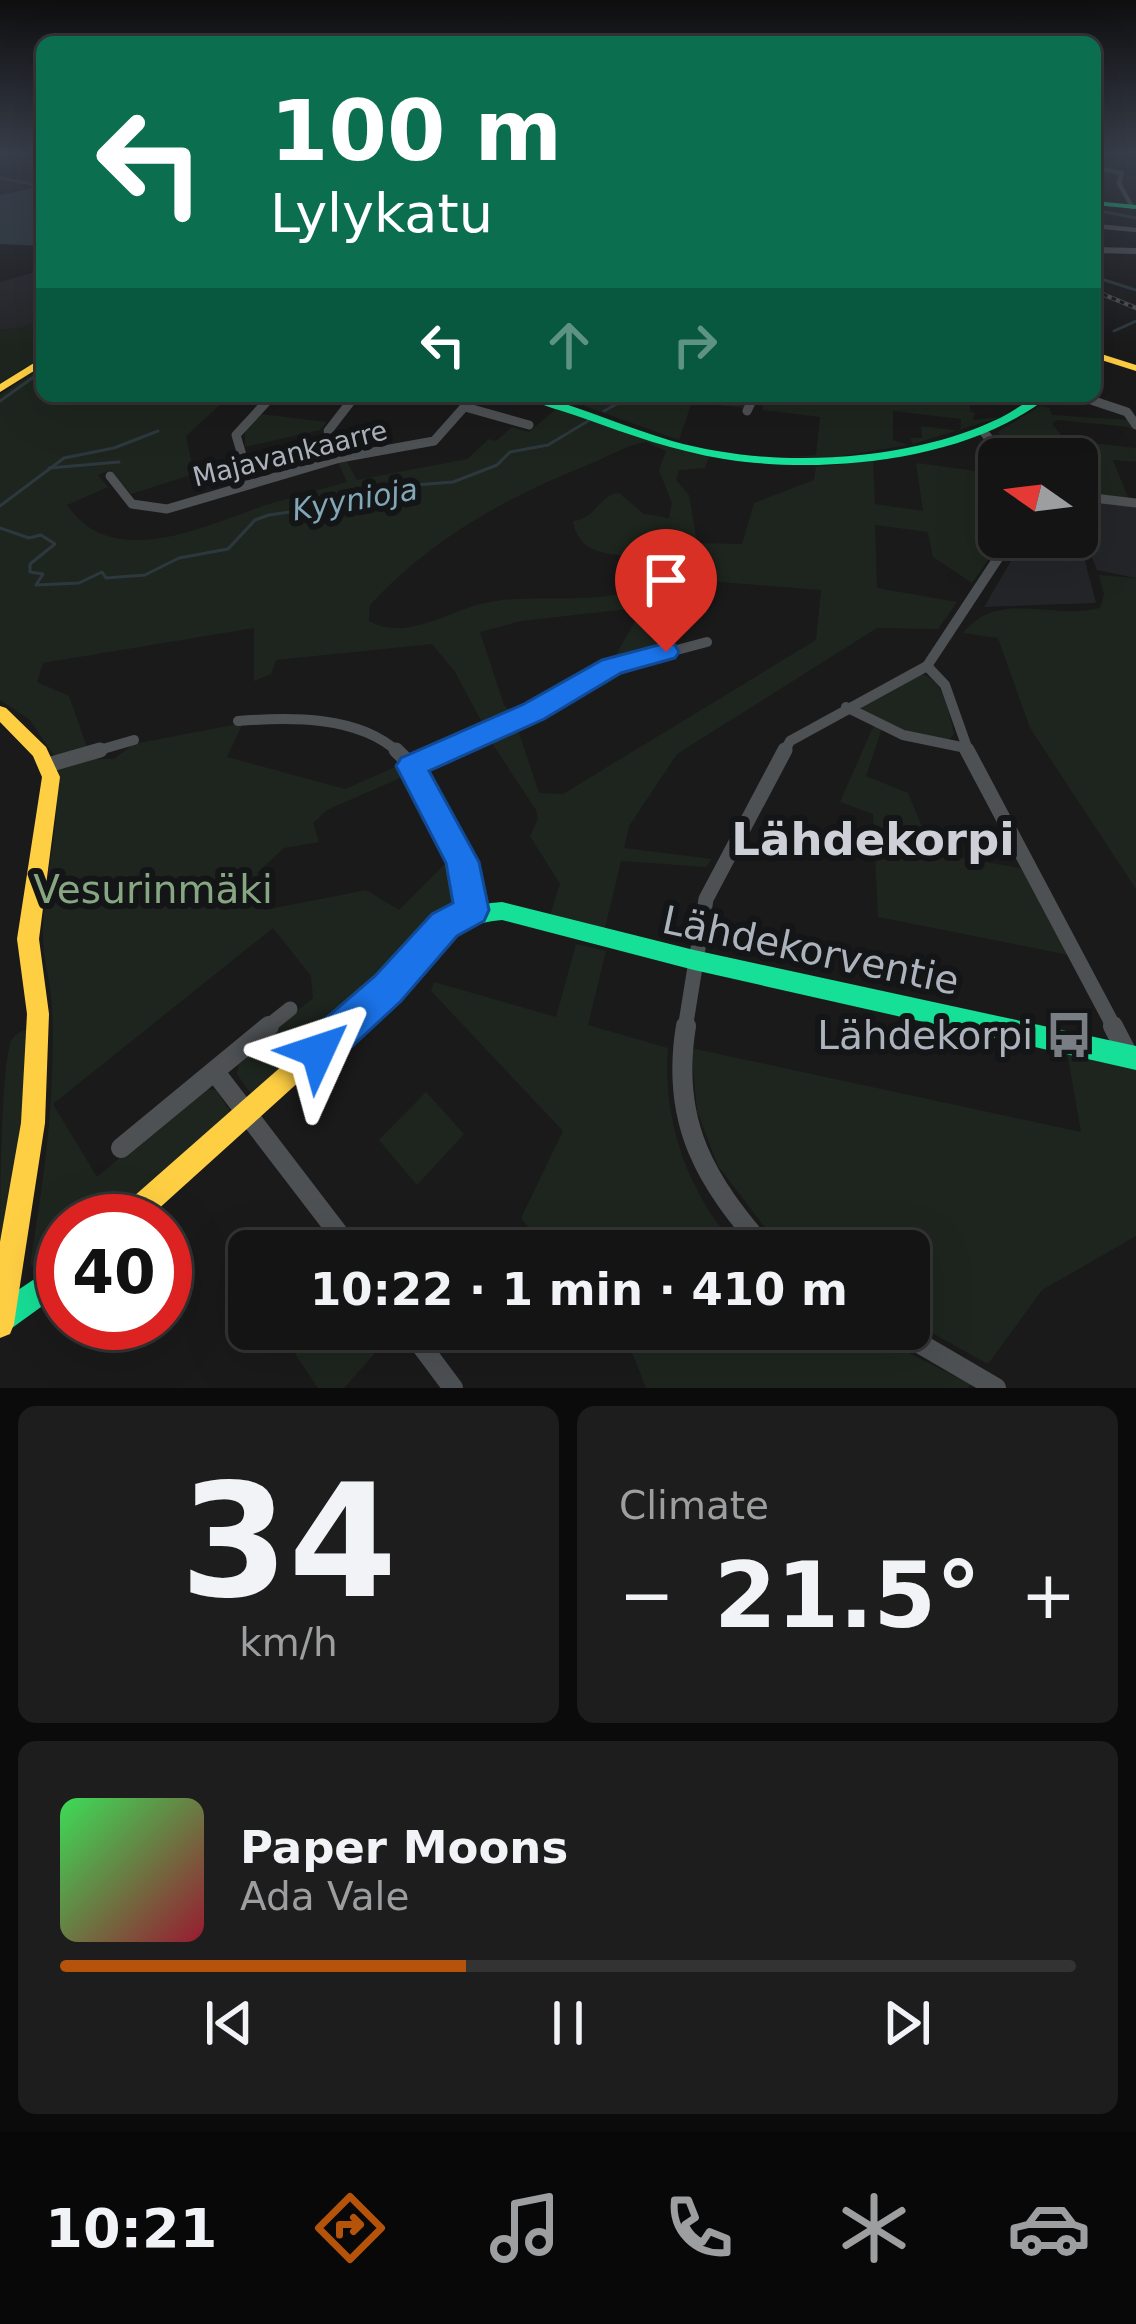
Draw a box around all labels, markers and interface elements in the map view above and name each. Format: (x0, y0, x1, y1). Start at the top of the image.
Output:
text: 100 m (270, 82, 562, 180)
icon: left (72, 84, 228, 240)
text: Lylykatu (270, 182, 493, 245)
icon: left (410, 312, 476, 378)
icon: ahead (536, 312, 602, 378)
icon: right (662, 312, 728, 378)
street label: Majavankaarre (189, 414, 390, 493)
north arrow (978, 438, 1098, 558)
map controls (978, 438, 1098, 558)
water label: Kyynioja (289, 471, 420, 528)
pin (615, 529, 717, 652)
icon: arrive (633, 547, 699, 613)
district label: Lähdekorpi (731, 813, 1015, 866)
park label: Vesurinmäki (33, 867, 273, 912)
street label: Lähdekorventie (658, 897, 963, 1004)
position arrow (255, 988, 381, 1114)
bus stop icon: Lähdekorpi (1044, 1010, 1094, 1060)
place label: Lähdekorpi (817, 1013, 1033, 1058)
speed limit sign: 40 (36, 1194, 192, 1350)
text: 10:22 · 1 min · 410 m (310, 1263, 848, 1316)
text: 34 (180, 1451, 397, 1633)
text: Climate (619, 1483, 769, 1528)
text: 21.5° (714, 1543, 981, 1648)
text: − (619, 1557, 674, 1634)
text: + (1021, 1557, 1076, 1634)
text: km/h (239, 1620, 338, 1665)
text: Paper Moons (240, 1821, 568, 1874)
text: Ada Vale (240, 1874, 409, 1919)
icon: previous (196, 1990, 262, 2056)
icon: pause (535, 1990, 601, 2056)
icon: next (874, 1990, 940, 2056)
icon: directions (308, 2186, 392, 2270)
icon: music (483, 2186, 567, 2270)
icon: phone (657, 2186, 741, 2270)
icon: climate (832, 2186, 916, 2270)
icon: car (1007, 2186, 1091, 2270)
text: 10:21 (45, 2197, 217, 2260)

